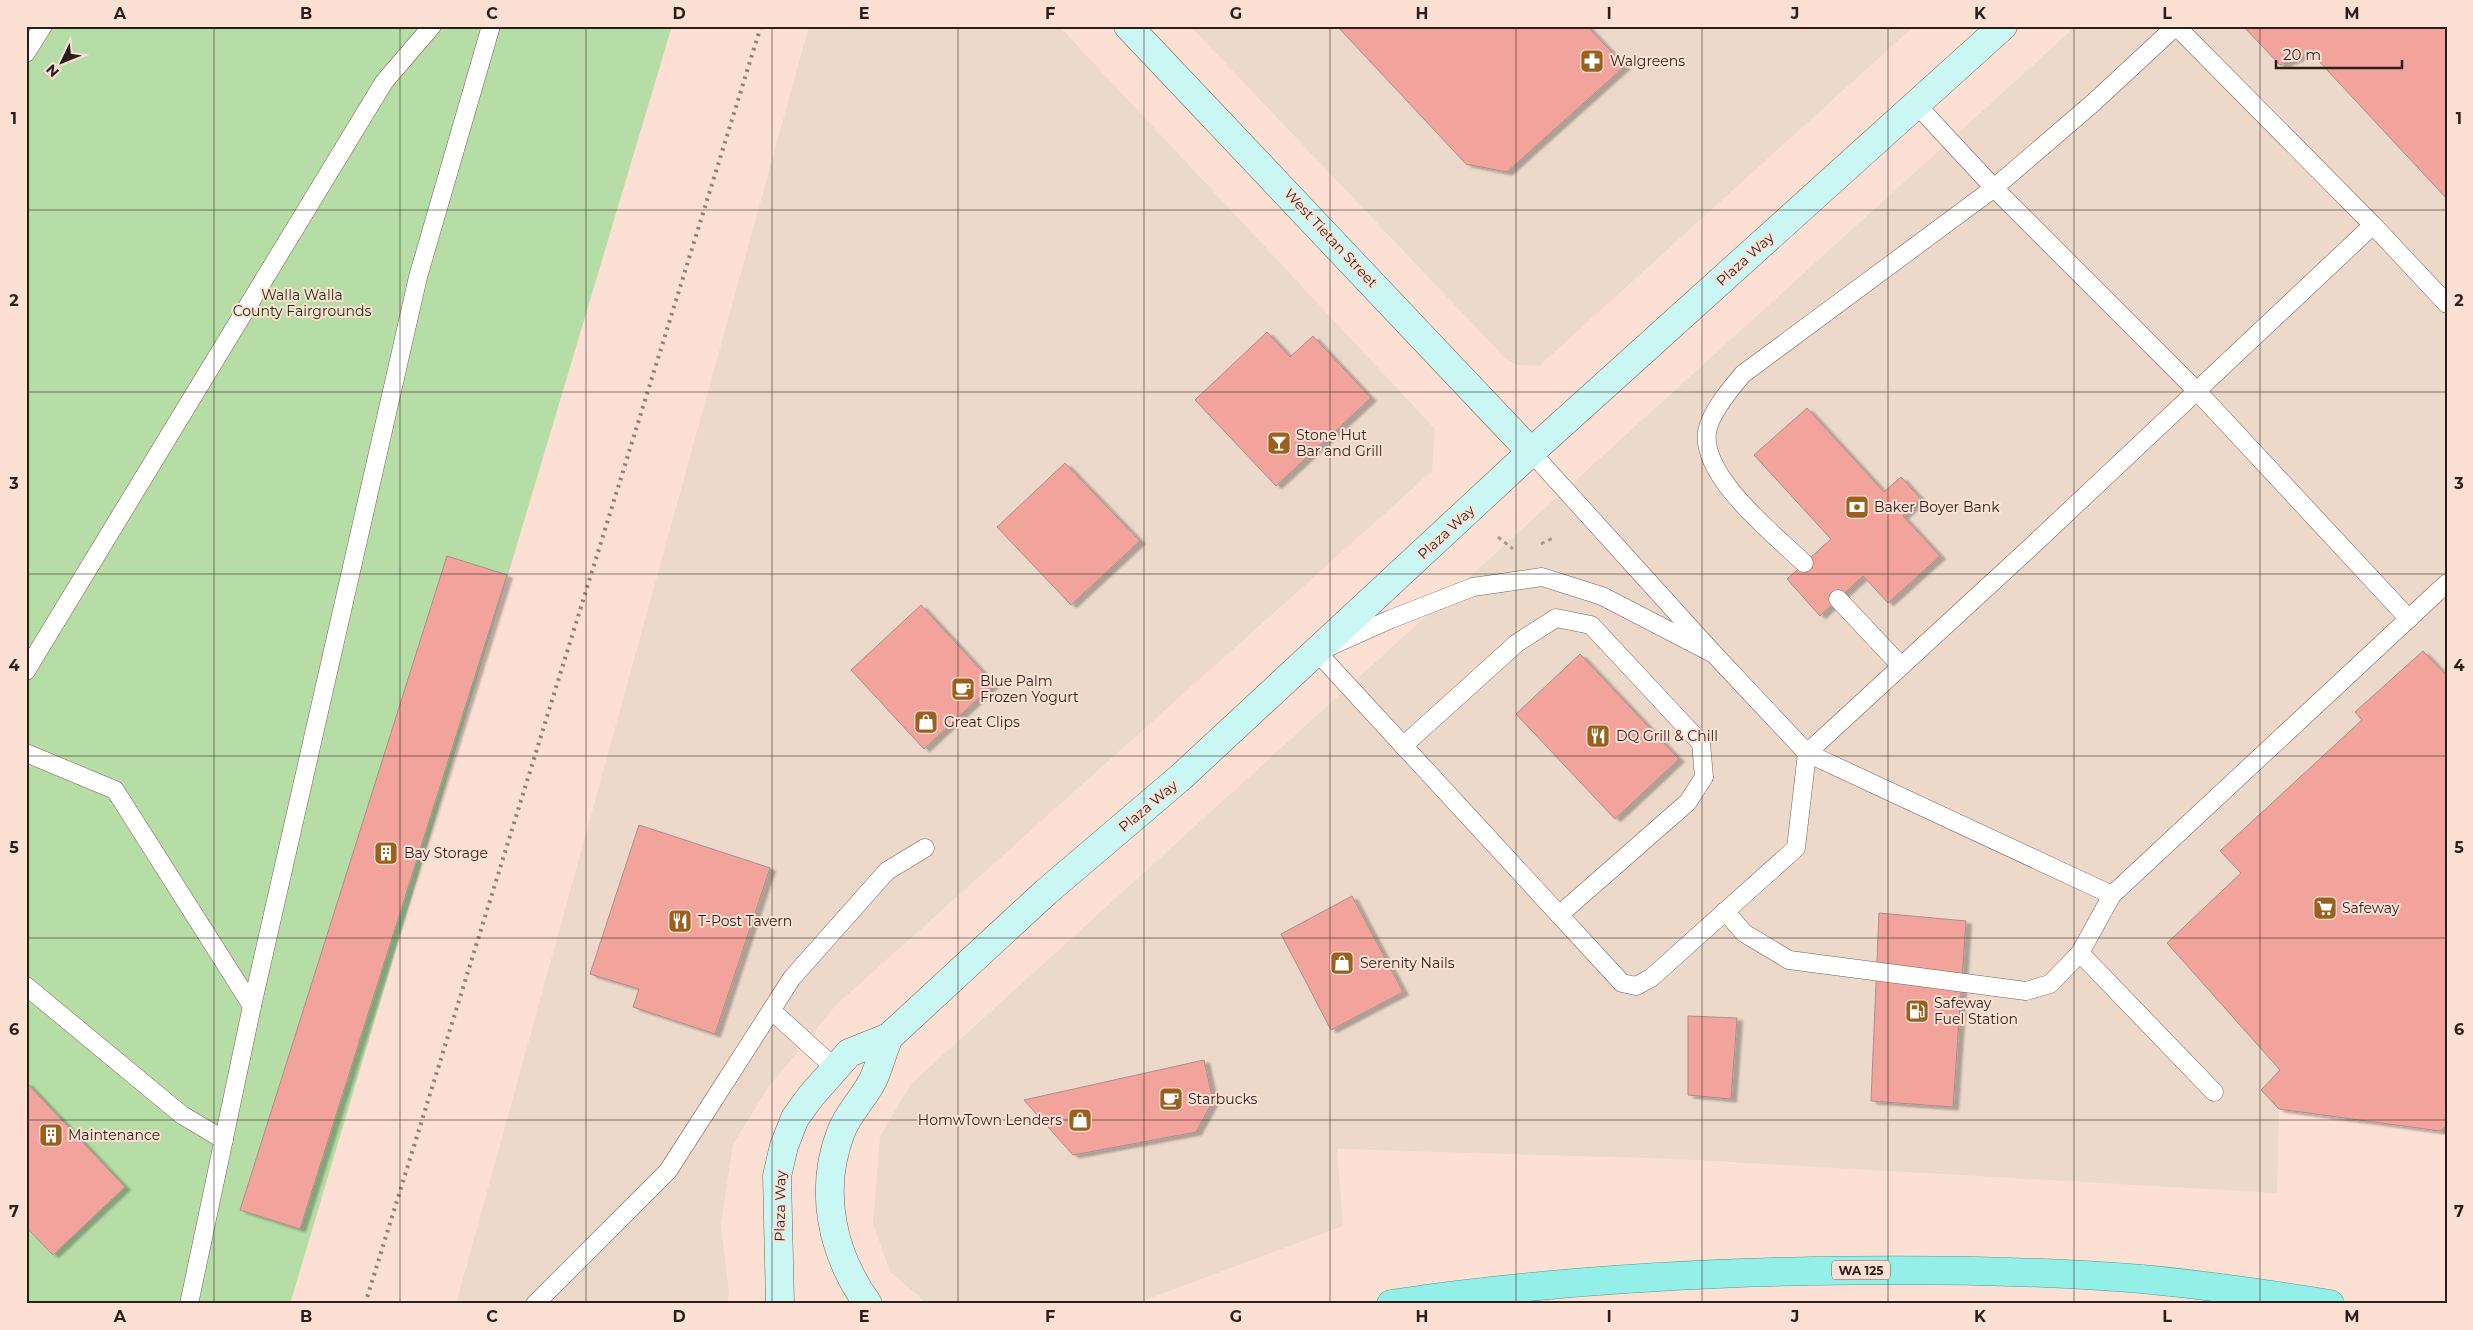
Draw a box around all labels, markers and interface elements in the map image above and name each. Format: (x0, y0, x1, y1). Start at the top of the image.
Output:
text: A (113, 4, 127, 23)
text: B (300, 4, 312, 23)
text: C (486, 4, 498, 23)
text: D (672, 4, 686, 23)
text: E (859, 4, 869, 23)
text: F (1045, 4, 1055, 23)
text: G (1230, 4, 1242, 23)
text: H (1416, 4, 1428, 23)
text: I (1606, 4, 1612, 23)
text: J (1790, 4, 1799, 23)
text: K (1974, 4, 1987, 23)
text: L (2162, 4, 2172, 23)
text: M (2344, 4, 2360, 23)
north arrow (38, 38, 88, 88)
scale bar (2276, 38, 2402, 70)
text: 20 m (2283, 45, 2321, 64)
pharmacy icon: Walgreens (1579, 48, 1605, 74)
place label: Walgreens (1610, 52, 1685, 70)
text: N (42, 61, 63, 81)
text: 1 (11, 109, 17, 128)
text: 1 (2456, 109, 2462, 128)
street label: West Tietan Street (1280, 185, 1382, 291)
street label: Plaza Way (1712, 228, 1778, 290)
park label: Walla Walla County Fairgrounds (233, 286, 372, 320)
text: 2 (9, 291, 19, 310)
text: 2 (2454, 291, 2464, 310)
place label: Stone Hut Bar and Grill (1296, 426, 1383, 460)
bar icon: Stone Hut Bar and Grill (1266, 430, 1292, 456)
text: 3 (8, 474, 19, 493)
text: 3 (2453, 474, 2464, 493)
bank icon: Baker Boyer Bank (1844, 494, 1870, 520)
place label: Baker Boyer Bank (1874, 498, 2000, 516)
street label: Plaza Way (1414, 501, 1479, 563)
text: 4 (8, 656, 20, 675)
text: 4 (2453, 656, 2465, 675)
place label: Blue Palm Frozen Yogurt (980, 672, 1079, 706)
cafe icon: Blue Palm Frozen Yogurt (950, 676, 976, 702)
shop icon: Great Clips (913, 709, 939, 735)
place label: Great Clips (944, 713, 1020, 731)
restaurant icon: DQ Grill & Chill (1585, 723, 1611, 749)
place label: DQ Grill & Chill (1616, 727, 1718, 745)
street label: Plaza Way (1115, 776, 1181, 836)
text: 5 (9, 838, 19, 857)
text: 5 (2454, 838, 2464, 857)
building icon: Bay Storage (373, 840, 399, 866)
place label: Bay Storage (404, 844, 488, 862)
supermarket icon: Safeway (2312, 895, 2338, 921)
place label: Safeway (2342, 899, 2400, 917)
restaurant icon: T-Post Tavern (667, 908, 693, 934)
place label: T-Post Tavern (698, 912, 792, 930)
shop icon: Serenity Nails (1329, 950, 1355, 976)
place label: Serenity Nails (1360, 954, 1455, 972)
place label: Safeway Fuel Station (1934, 994, 2018, 1028)
fuel station icon: Safeway Fuel Station (1904, 998, 1930, 1024)
text: 6 (9, 1020, 19, 1039)
text: 6 (2454, 1020, 2464, 1039)
cafe icon: Starbucks (1158, 1086, 1184, 1112)
place label: Starbucks (1188, 1090, 1258, 1108)
shop icon: HomwTown Lenders (1067, 1107, 1093, 1133)
place label: HomwTown Lenders (918, 1111, 1062, 1129)
building icon: Maintenance (38, 1122, 64, 1148)
place label: Maintenance (68, 1126, 160, 1144)
street label: Plaza Way (770, 1170, 790, 1242)
text: 7 (9, 1202, 19, 1221)
text: 7 (2454, 1202, 2464, 1221)
road number: WA 125 (1832, 1260, 1890, 1280)
text: A (113, 1307, 127, 1326)
text: B (300, 1307, 312, 1326)
text: C (486, 1307, 498, 1326)
text: D (672, 1307, 686, 1326)
text: E (859, 1307, 869, 1326)
text: F (1045, 1307, 1055, 1326)
text: G (1230, 1307, 1242, 1326)
text: H (1416, 1307, 1428, 1326)
text: I (1606, 1307, 1612, 1326)
text: J (1790, 1307, 1799, 1326)
text: K (1974, 1307, 1987, 1326)
text: L (2162, 1307, 2172, 1326)
text: M (2344, 1307, 2360, 1326)

